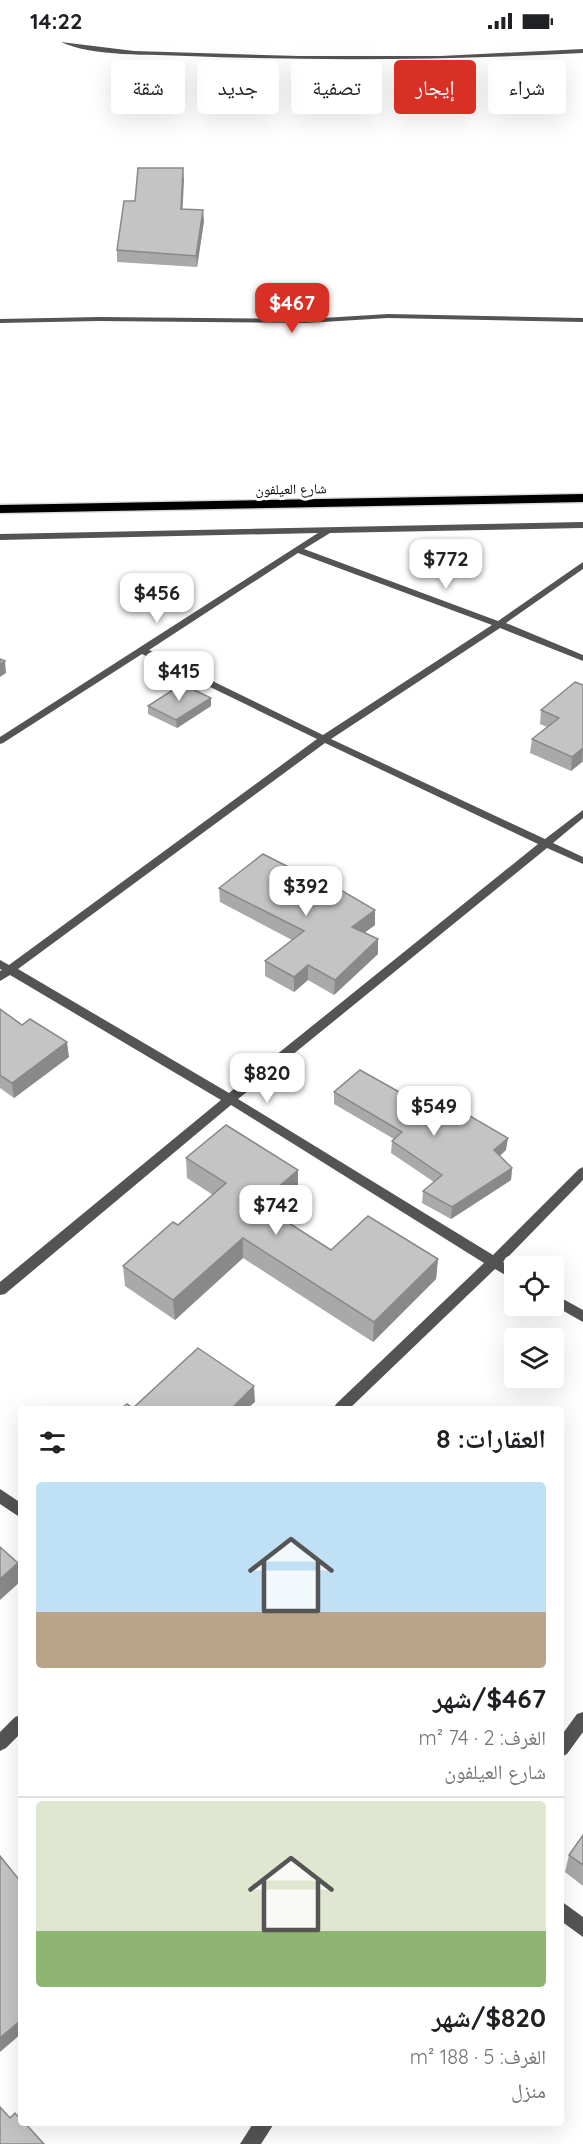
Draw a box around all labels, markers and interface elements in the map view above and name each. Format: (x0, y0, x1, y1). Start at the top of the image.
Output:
text: 14:22 (30, 7, 83, 35)
chip: شقة (111, 60, 185, 114)
chip: جديد (197, 60, 279, 114)
chip: تصفية (291, 60, 382, 114)
chip: إيجار (394, 60, 476, 114)
chip: شراء (488, 60, 566, 114)
pin: $467 (256, 283, 328, 334)
text: $467 (269, 290, 315, 315)
street label: شارع العيلفون (255, 479, 327, 500)
pin: $772 (410, 539, 482, 590)
text: $772 (423, 546, 469, 571)
pin: $456 (121, 573, 193, 624)
text: $456 (134, 580, 180, 605)
pin: $415 (143, 651, 215, 702)
text: $415 (158, 658, 200, 683)
pin: $392 (270, 866, 342, 917)
text: $392 (283, 873, 329, 898)
pin: $820 (231, 1053, 303, 1104)
text: $820 (244, 1060, 290, 1085)
pin: $549 (398, 1086, 470, 1137)
text: $549 (411, 1093, 457, 1118)
pin: $742 (240, 1185, 312, 1236)
text: $742 (253, 1192, 299, 1217)
map controls (504, 1256, 564, 1388)
button: locate (504, 1256, 564, 1316)
button: layers (504, 1328, 564, 1388)
text: العقارات: 8 (436, 1422, 546, 1455)
icon: filters (36, 1426, 69, 1459)
icon: home (237, 1521, 345, 1629)
text: $467/شهر (433, 1682, 546, 1715)
text: الغرف: 2 · 74 m² (418, 1725, 546, 1750)
text: شارع العيلفون (444, 1759, 546, 1784)
icon: home (237, 1840, 345, 1948)
text: $820/شهر (432, 2001, 546, 2034)
text: الغرف: 5 · 188 m² (410, 2044, 546, 2069)
text: منزل (511, 2078, 546, 2103)

